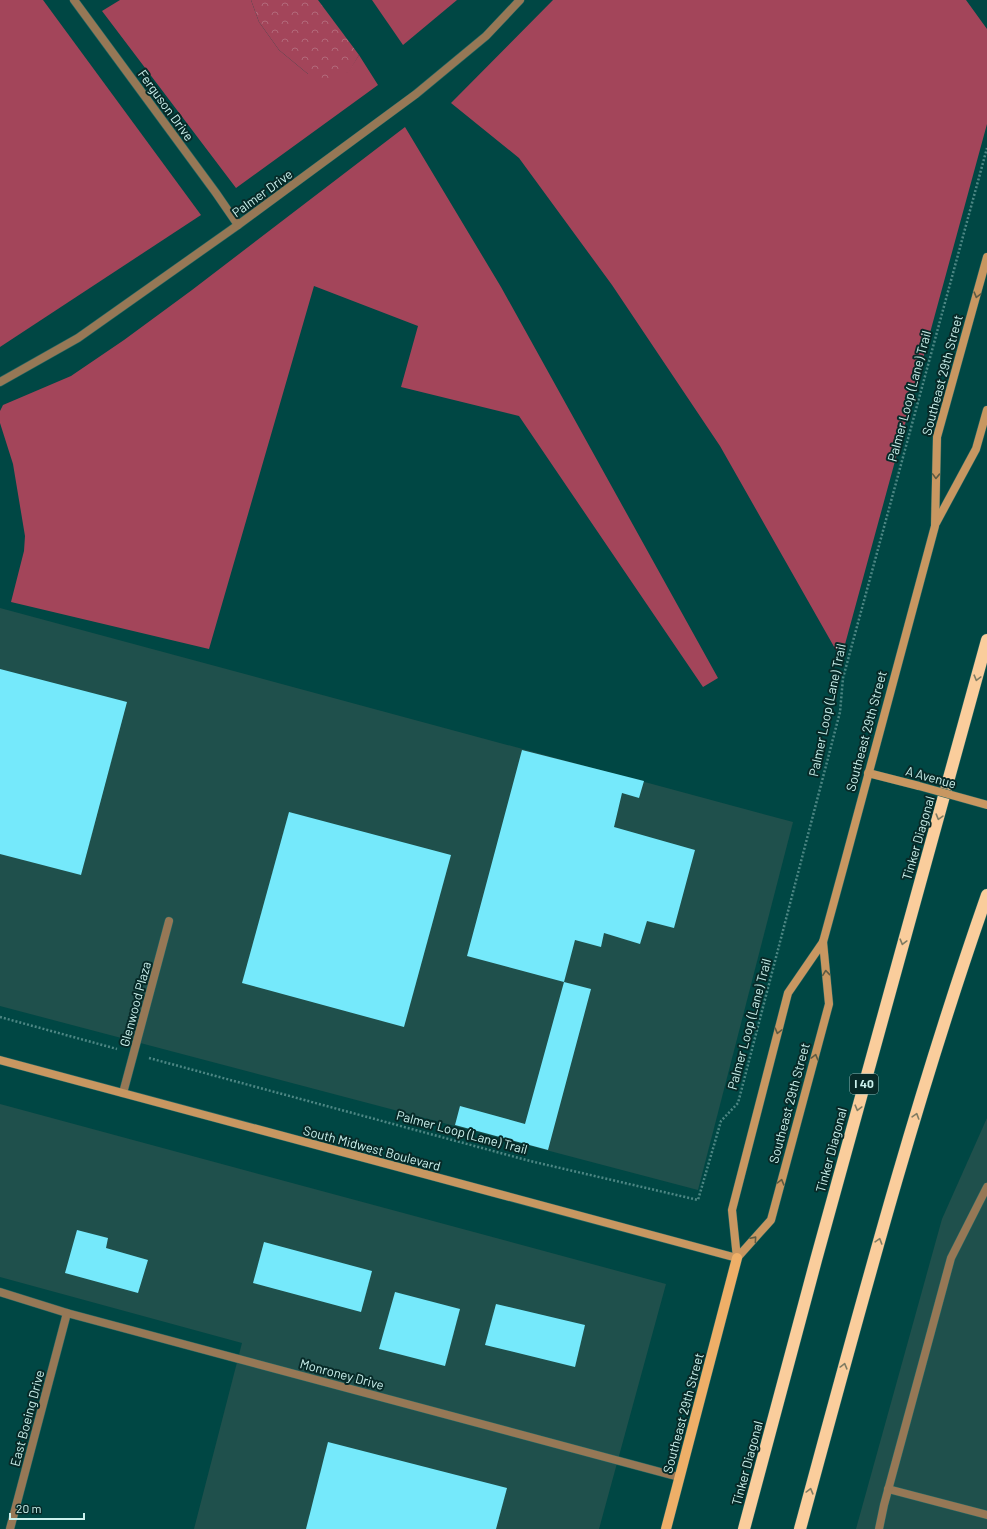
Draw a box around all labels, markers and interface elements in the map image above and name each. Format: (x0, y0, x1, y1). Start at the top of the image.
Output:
street label: Ferguson Drive (135, 66, 197, 144)
street label: Palmer Drive (229, 166, 296, 220)
one-way arrow (973, 292, 981, 298)
street label: Southeast 29th Street (918, 313, 966, 437)
street label: Palmer Loop (Lane) Trail (884, 329, 934, 463)
one-way arrow (932, 473, 940, 479)
street label: Palmer Loop (Lane) Trail (805, 642, 849, 778)
street label: Southeast 29th Street (842, 669, 890, 793)
one-way arrow (973, 674, 982, 681)
street label: A Avenue (904, 763, 958, 791)
street label: Tinker Diagonal (898, 794, 938, 882)
one-way arrow (935, 813, 943, 820)
one-way arrow (900, 938, 908, 945)
street label: Palmer Loop (Lane) Trail (724, 957, 774, 1091)
street label: Glenwood Plaza (116, 960, 154, 1048)
one-way arrow (822, 970, 831, 976)
one-way arrow (774, 1027, 783, 1034)
street label: Southeast 29th Street (765, 1041, 813, 1165)
one-way arrow (810, 1053, 819, 1060)
road number: I 40 (850, 1074, 878, 1094)
one-way arrow (854, 1104, 863, 1111)
street label: Tinker Diagonal (812, 1106, 850, 1194)
street label: Palmer Loop (Lane) Trail (395, 1107, 529, 1157)
one-way arrow (911, 1113, 920, 1120)
street label: South Midwest Boulevard (302, 1122, 442, 1174)
one-way arrow (776, 1179, 785, 1186)
one-way arrow (750, 1236, 757, 1244)
one-way arrow (874, 1237, 883, 1244)
street label: Southeast 29th Street (659, 1351, 707, 1475)
street label: Monroney Drive (298, 1355, 386, 1393)
one-way arrow (839, 1363, 848, 1370)
street label: East Boeing Drive (6, 1368, 48, 1468)
street label: Tinker Diagonal (728, 1419, 766, 1507)
one-way arrow (805, 1488, 814, 1495)
scale bar (10, 1495, 84, 1521)
text: 20 m (16, 1501, 42, 1515)

